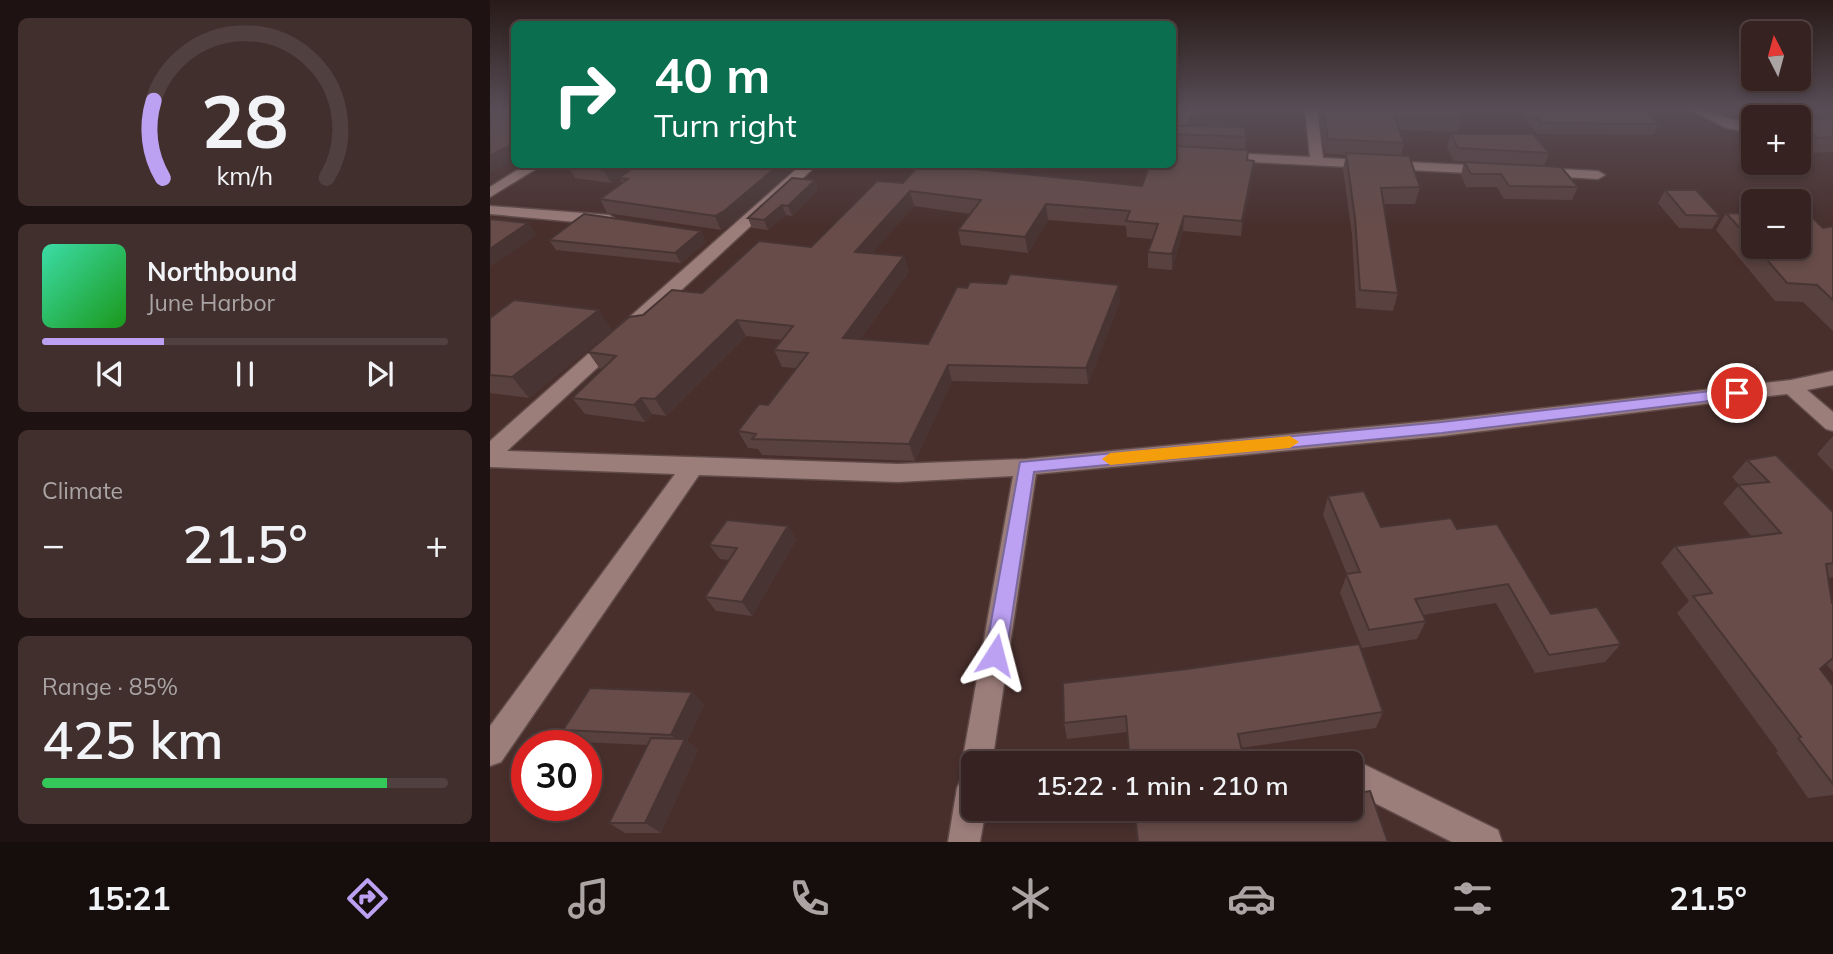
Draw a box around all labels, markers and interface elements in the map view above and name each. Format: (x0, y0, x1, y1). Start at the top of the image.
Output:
north arrow (1741, 21, 1811, 91)
map controls (1741, 21, 1811, 259)
text: 40 m (654, 44, 770, 105)
icon: right (539, 49, 630, 140)
text: 28 (201, 75, 289, 166)
text: Turn right (654, 105, 797, 145)
button: + (1741, 105, 1811, 175)
text: km/h (217, 160, 273, 191)
button: − (1741, 189, 1811, 259)
text: Northbound (147, 255, 297, 288)
text: June Harbor (147, 288, 275, 317)
icon: previous (91, 355, 129, 393)
icon: pause (226, 355, 264, 393)
icon: next (361, 355, 399, 393)
pin (1707, 363, 1767, 423)
icon: arrive (1718, 374, 1756, 412)
text: Climate (42, 476, 123, 505)
text: 21.5° (182, 511, 308, 576)
text: − (42, 520, 65, 568)
text: + (425, 520, 448, 568)
position arrow (958, 618, 1032, 692)
text: Range · 85% (42, 672, 178, 701)
text: 425 km (42, 707, 223, 772)
speed limit sign: 30 (511, 730, 602, 821)
text: 15:22 · 1 min · 210 m (1035, 769, 1289, 802)
icon: directions (343, 874, 392, 923)
icon: music (564, 874, 613, 923)
icon: phone (785, 874, 834, 923)
icon: climate (1006, 874, 1055, 923)
icon: car (1227, 874, 1276, 923)
icon: filters (1448, 874, 1497, 923)
text: 15:21 (86, 878, 171, 918)
text: 21.5° (1669, 878, 1747, 918)

